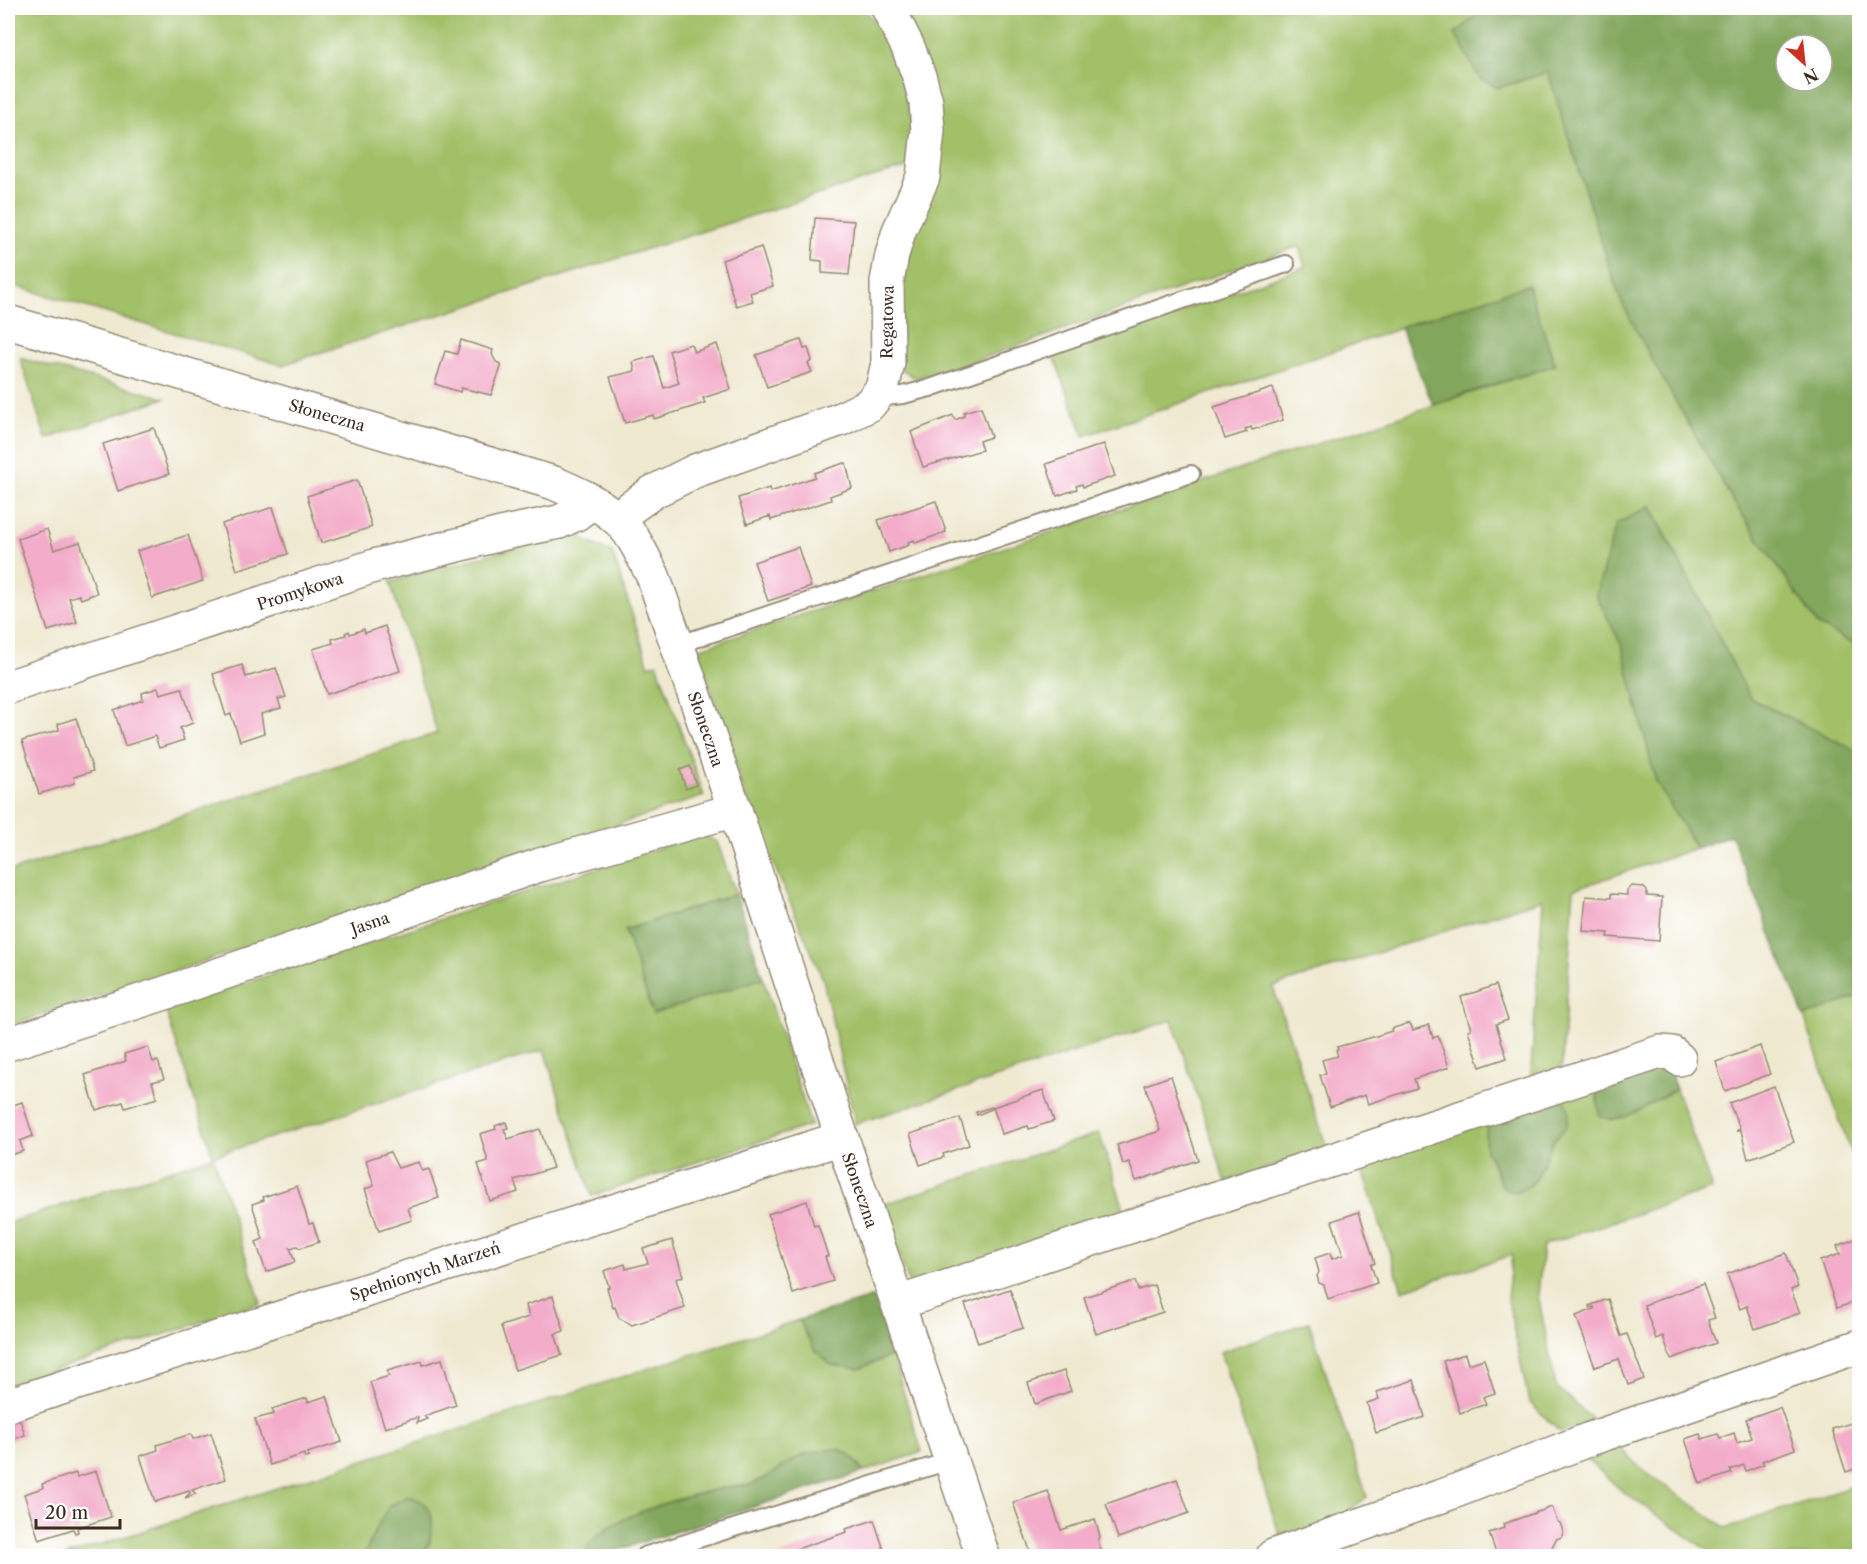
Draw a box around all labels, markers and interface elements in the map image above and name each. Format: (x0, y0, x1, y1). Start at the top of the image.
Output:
north arrow (1774, 33, 1834, 93)
text: N (1800, 64, 1822, 88)
street label: Regatowa (876, 284, 898, 359)
street label: Słoneczna (287, 395, 368, 436)
street label: Promykowa (254, 568, 346, 614)
street label: Słoneczna (684, 689, 728, 770)
street label: Jasna (345, 907, 392, 940)
street label: Słoneczna (838, 1150, 882, 1231)
street label: Spełnionych Marzeń (347, 1237, 503, 1305)
scale bar (36, 1492, 120, 1530)
text: 20 m (45, 1502, 89, 1524)

